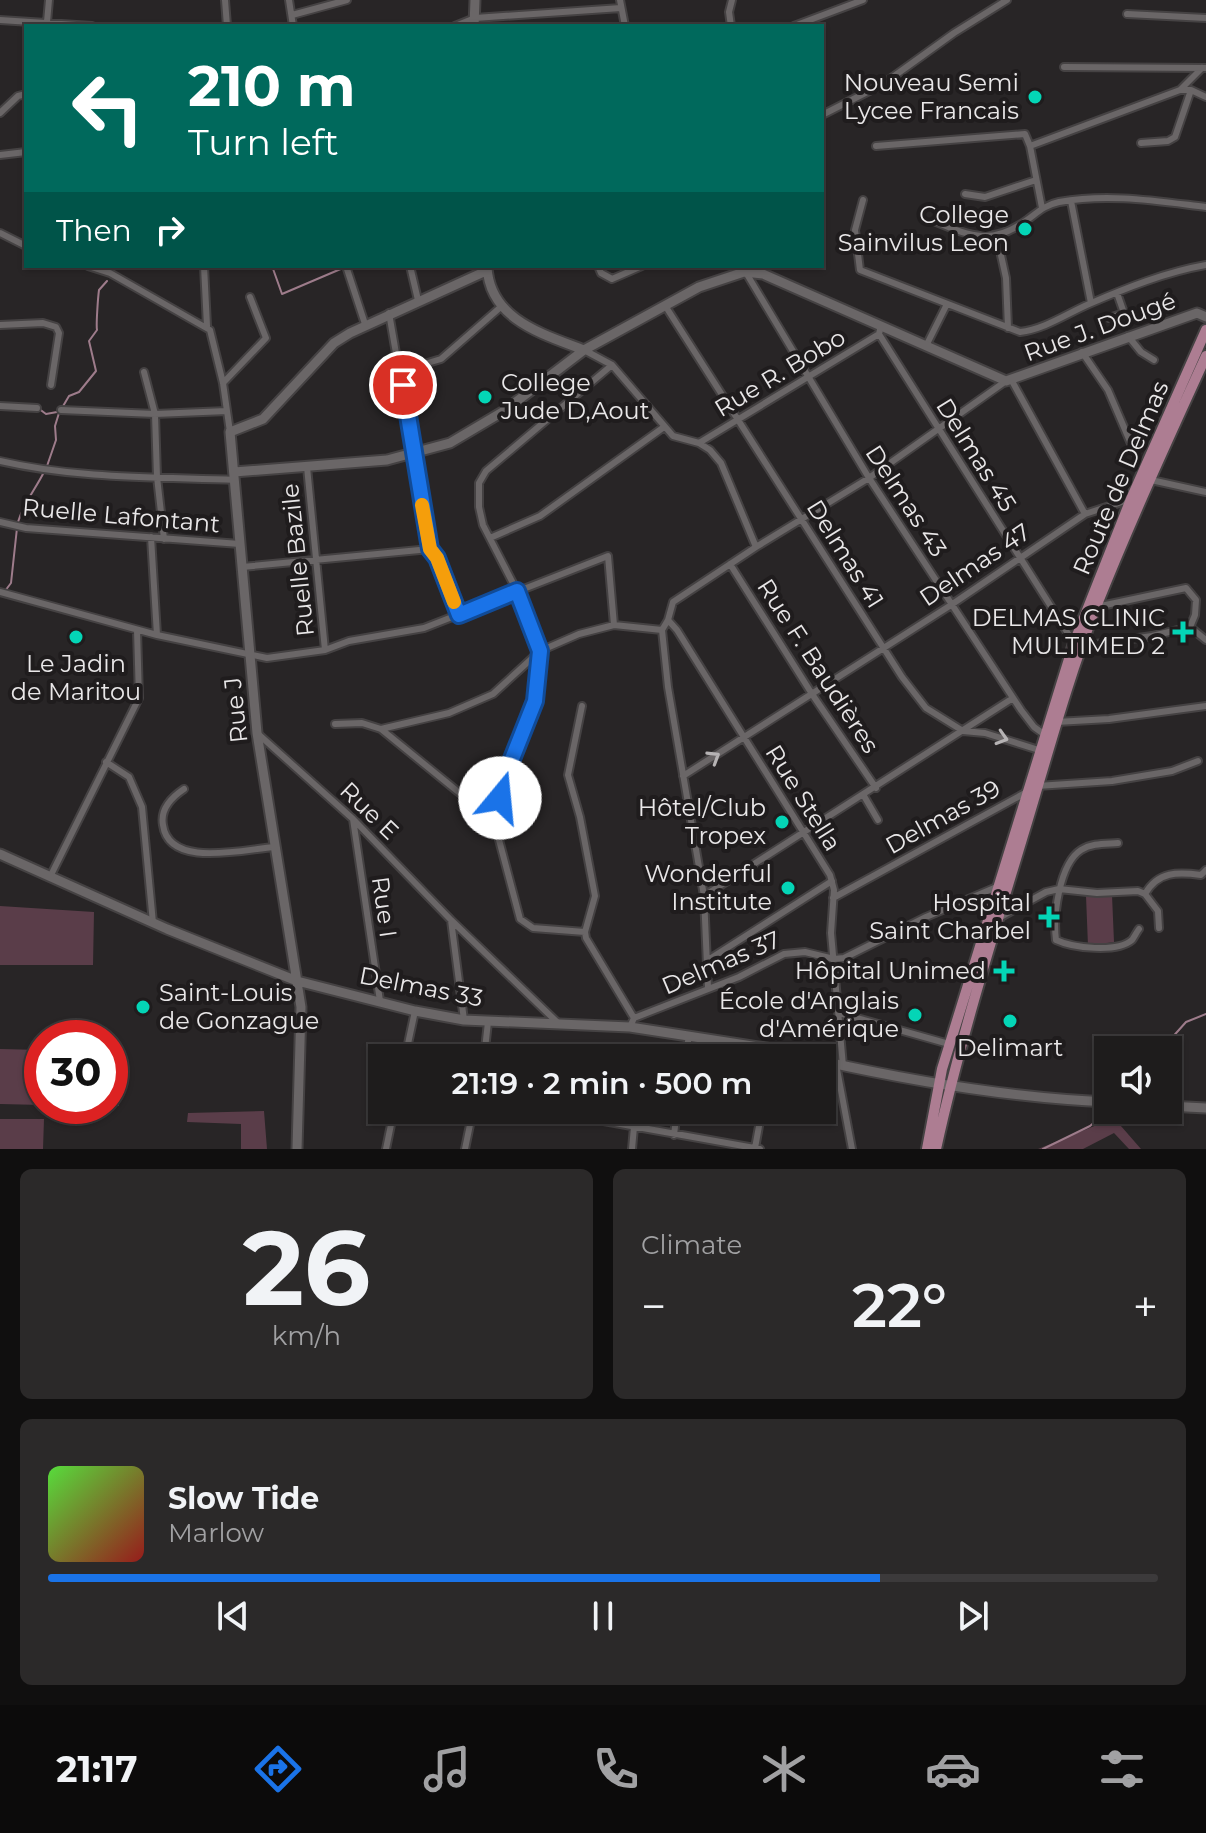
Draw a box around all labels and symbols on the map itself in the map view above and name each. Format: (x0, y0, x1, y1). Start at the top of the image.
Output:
place label: Nouveau Semi Lycee Francais (844, 68, 1019, 125)
marker: Nouveau Semi Lycee Francais (1026, 88, 1044, 106)
place label: College Sainvilus Leon (838, 200, 1009, 257)
marker: College Sainvilus Leon (1016, 220, 1034, 238)
street label: Rue J. Dougé (1020, 286, 1180, 367)
street label: Rue R. Bobo (709, 322, 850, 423)
pin (369, 351, 437, 419)
place label: College Jude D,Aout (500, 368, 650, 425)
street label: Route de Delmas (1067, 377, 1174, 579)
marker: College Jude D,Aout (476, 388, 494, 406)
street label: Delmas 45 (930, 393, 1023, 517)
street label: Delmas 43 (860, 439, 953, 562)
street label: Ruelle Bazile (275, 482, 320, 638)
street label: Ruelle Lafontant (21, 492, 221, 539)
street label: Delmas 41 (801, 494, 890, 613)
street label: Delmas 47 (914, 517, 1036, 612)
street label: Rue F. Baudières (751, 573, 886, 758)
place label: DELMAS CLINIC MULTIMED 2 (972, 603, 1165, 660)
marker: DELMAS CLINIC MULTIMED 2 (1172, 621, 1194, 643)
marker: Le Jadin de Maritou (67, 628, 85, 646)
place label: Le Jadin de Maritou (11, 649, 141, 706)
street label: Rue J (218, 676, 253, 745)
one-way arrow (994, 729, 1008, 745)
street label: Rue Stella (759, 739, 847, 856)
one-way arrow (705, 751, 720, 766)
position arrow (458, 756, 542, 840)
street label: Delmas 39 (880, 773, 1005, 860)
street label: Rue E (334, 776, 405, 845)
place label: Hôtel/Club Tropex (638, 793, 766, 850)
marker: Hôtel/Club Tropex (773, 813, 791, 831)
place label: Wonderful Institute (644, 859, 772, 916)
street label: Rue I (366, 874, 403, 939)
marker: Wonderful Institute (779, 879, 797, 897)
place label: Hospital Saint Charbel (869, 888, 1031, 945)
marker: Hospital Saint Charbel (1038, 906, 1060, 928)
street label: Delmas 37 (657, 925, 784, 1000)
place label: Hôpital Unimed (795, 956, 986, 985)
street label: Delmas 33 (357, 960, 485, 1013)
marker: Hôpital Unimed (993, 960, 1015, 982)
place label: Saint-Louis de Gonzague (159, 978, 319, 1035)
place label: École d'Anglais d'Amérique (719, 986, 899, 1043)
marker: Saint-Louis de Gonzague (134, 998, 152, 1016)
marker: École d'Anglais d'Amérique (906, 1006, 924, 1024)
marker: Delimart (1001, 1012, 1019, 1030)
speed limit sign: 30 (24, 1020, 128, 1124)
place label: Delimart (957, 1033, 1064, 1062)

